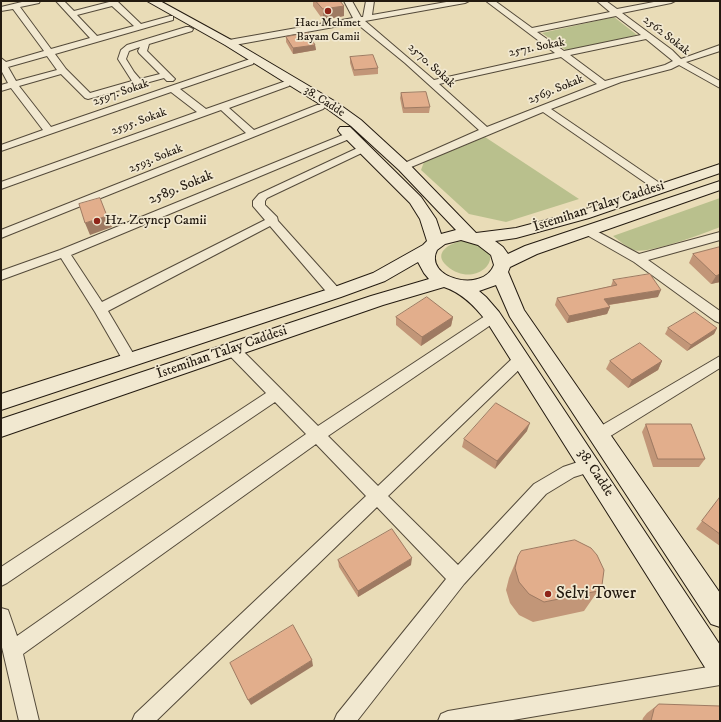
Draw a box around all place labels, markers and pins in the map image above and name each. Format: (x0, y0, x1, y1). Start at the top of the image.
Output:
marker: Hacı Mehmet Bayam Camii (323, 6, 333, 16)
place label: Hacı Mehmet Bayam Camii (295, 17, 361, 45)
place label: Hz. Zeynep Camii (105, 213, 207, 229)
marker: Hz. Zeynep Camii (92, 216, 102, 226)
place label: Selvi Tower (556, 584, 636, 604)
marker: Selvi Tower (543, 589, 553, 599)

